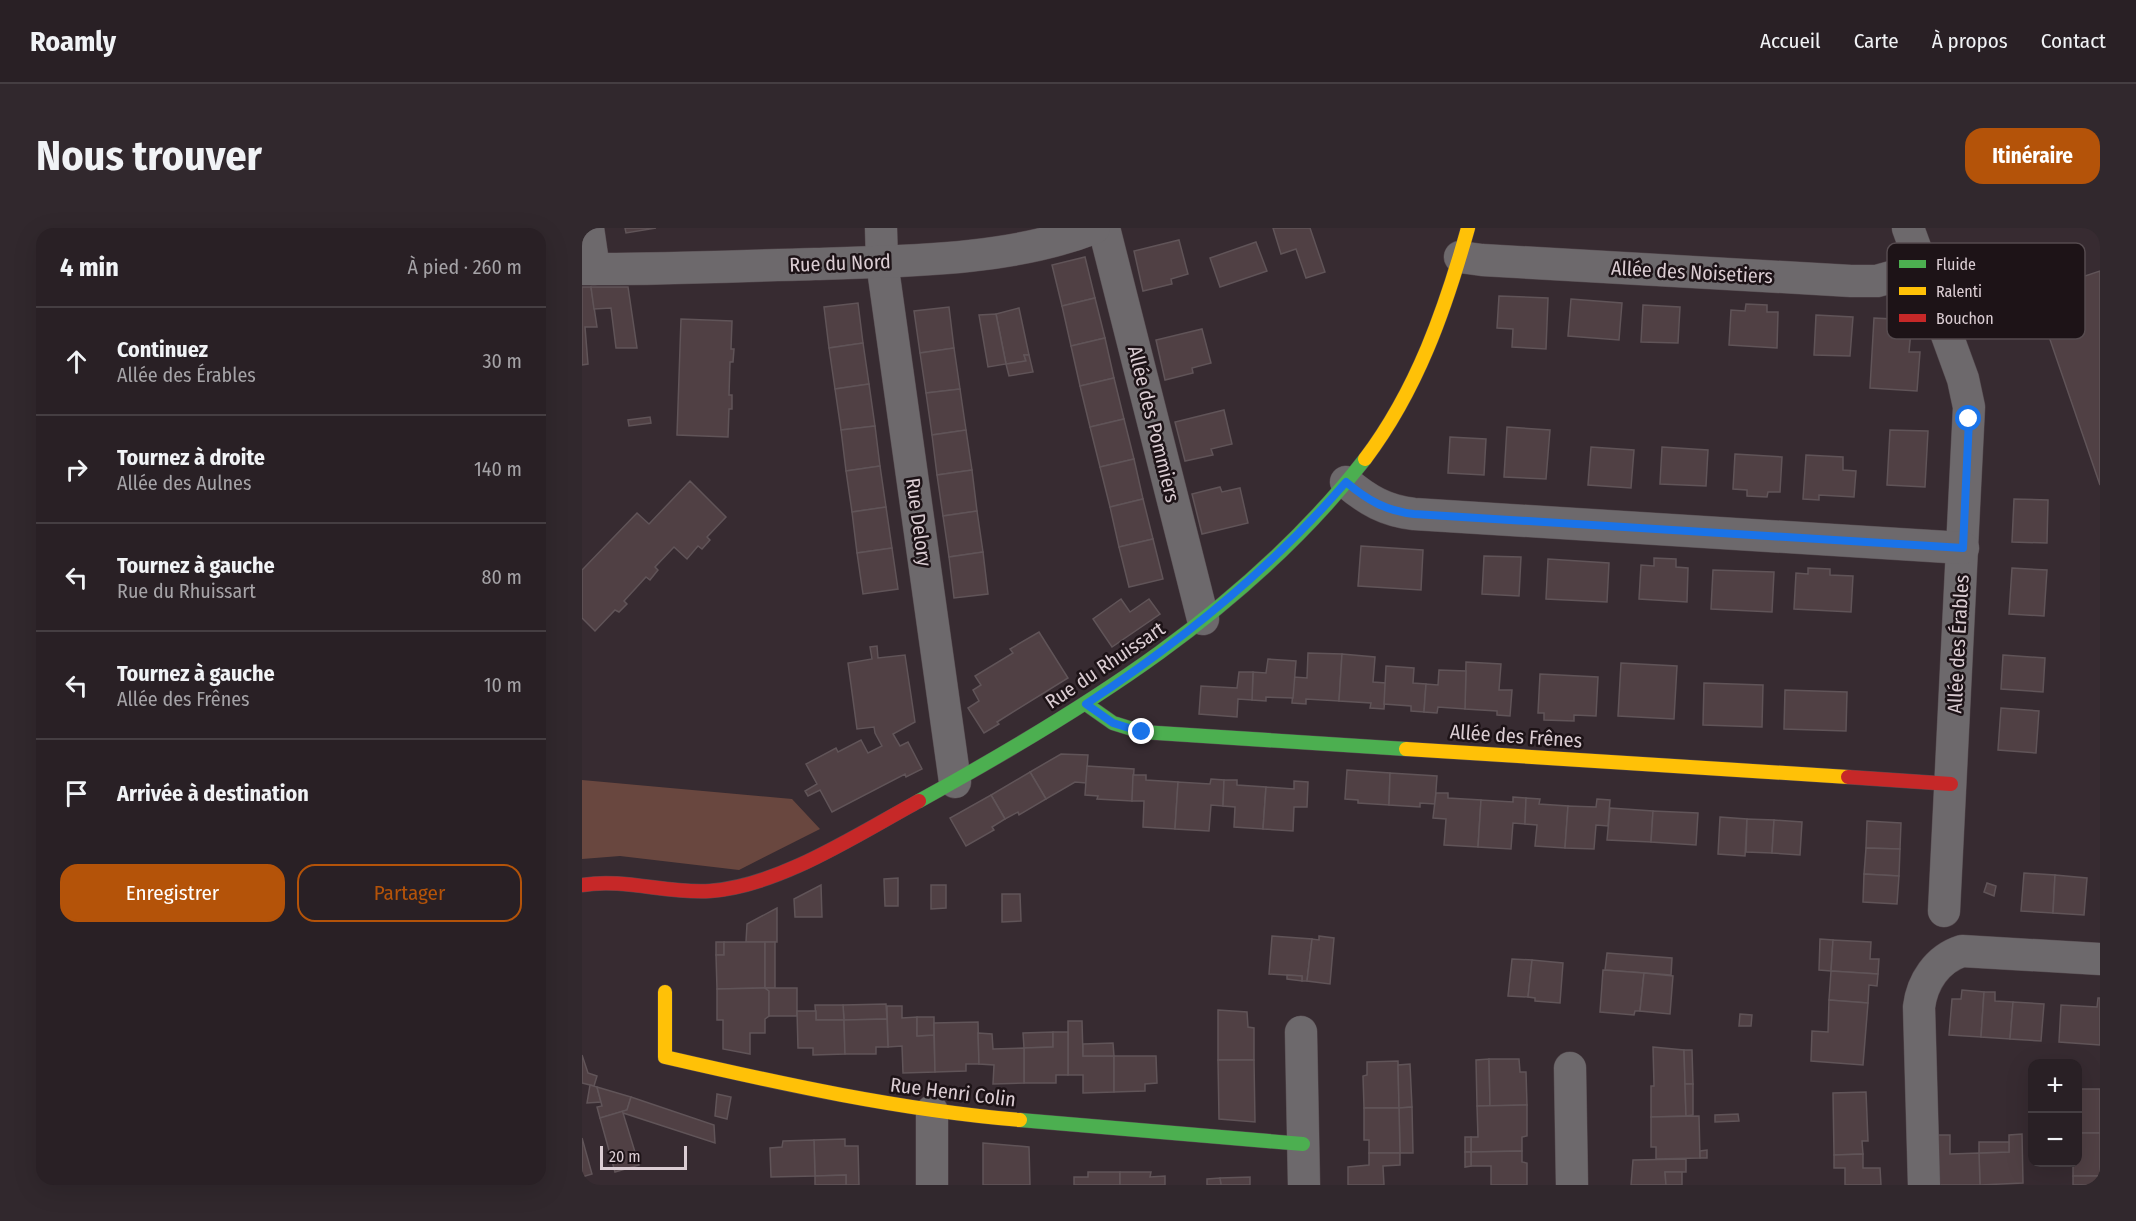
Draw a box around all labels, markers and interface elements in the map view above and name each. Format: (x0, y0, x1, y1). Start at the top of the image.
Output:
text: Roamly (30, 25, 116, 58)
text: Accueil (1760, 28, 1821, 54)
text: Carte (1854, 28, 1899, 54)
text: À propos (1932, 28, 2008, 54)
text: Contact (2041, 28, 2106, 54)
button: Itinéraire (1965, 128, 2100, 184)
text: Nous trouver (36, 131, 262, 181)
legend (1887, 243, 2085, 339)
street label: Rue du Nord (789, 249, 891, 277)
text: 4 min (60, 252, 119, 283)
text: À pied · 260 m (408, 255, 522, 279)
text: Fluide (1936, 255, 1976, 274)
street label: Allée des Noisetiers (1610, 256, 1774, 288)
text: Ralenti (1936, 282, 1982, 301)
text: Bouchon (1936, 309, 1994, 328)
text: Continuez (117, 336, 208, 363)
street label: Allée des Pommiers (1123, 343, 1185, 505)
icon: ahead (60, 345, 93, 378)
text: 30 m (482, 349, 522, 373)
text: Allée des Érables (117, 363, 256, 387)
route start (1955, 405, 1981, 431)
text: Tournez à droite (117, 444, 265, 471)
icon: right (60, 453, 93, 486)
text: 140 m (474, 457, 522, 481)
text: Allée des Aulnes (117, 471, 252, 495)
street label: Rue Delory (901, 476, 937, 568)
text: Tournez à gauche (117, 552, 275, 579)
icon: left (60, 561, 93, 594)
text: 80 m (482, 565, 522, 589)
street label: Allée des Érables (1942, 574, 1974, 714)
text: Rue du Rhuissart (117, 579, 256, 603)
street label: Rue du Rhuissart (1041, 616, 1170, 714)
text: Tournez à gauche (117, 660, 275, 687)
icon: left (60, 669, 93, 702)
text: 10 m (484, 673, 522, 697)
text: Allée des Frênes (117, 687, 250, 711)
route end (1128, 718, 1154, 744)
street label: Allée des Frênes (1449, 719, 1583, 753)
icon: arrive (60, 777, 93, 810)
text: Arrivée à destination (117, 780, 309, 807)
button: Enregistrer (60, 864, 285, 922)
button: Partager (297, 864, 522, 922)
map controls (2028, 1059, 2082, 1167)
button: + (2028, 1059, 2082, 1113)
street label: Rue Henri Colin (889, 1072, 1017, 1112)
button: − (2028, 1113, 2082, 1167)
scale bar (600, 1143, 687, 1170)
text: 20 m (609, 1147, 640, 1166)

